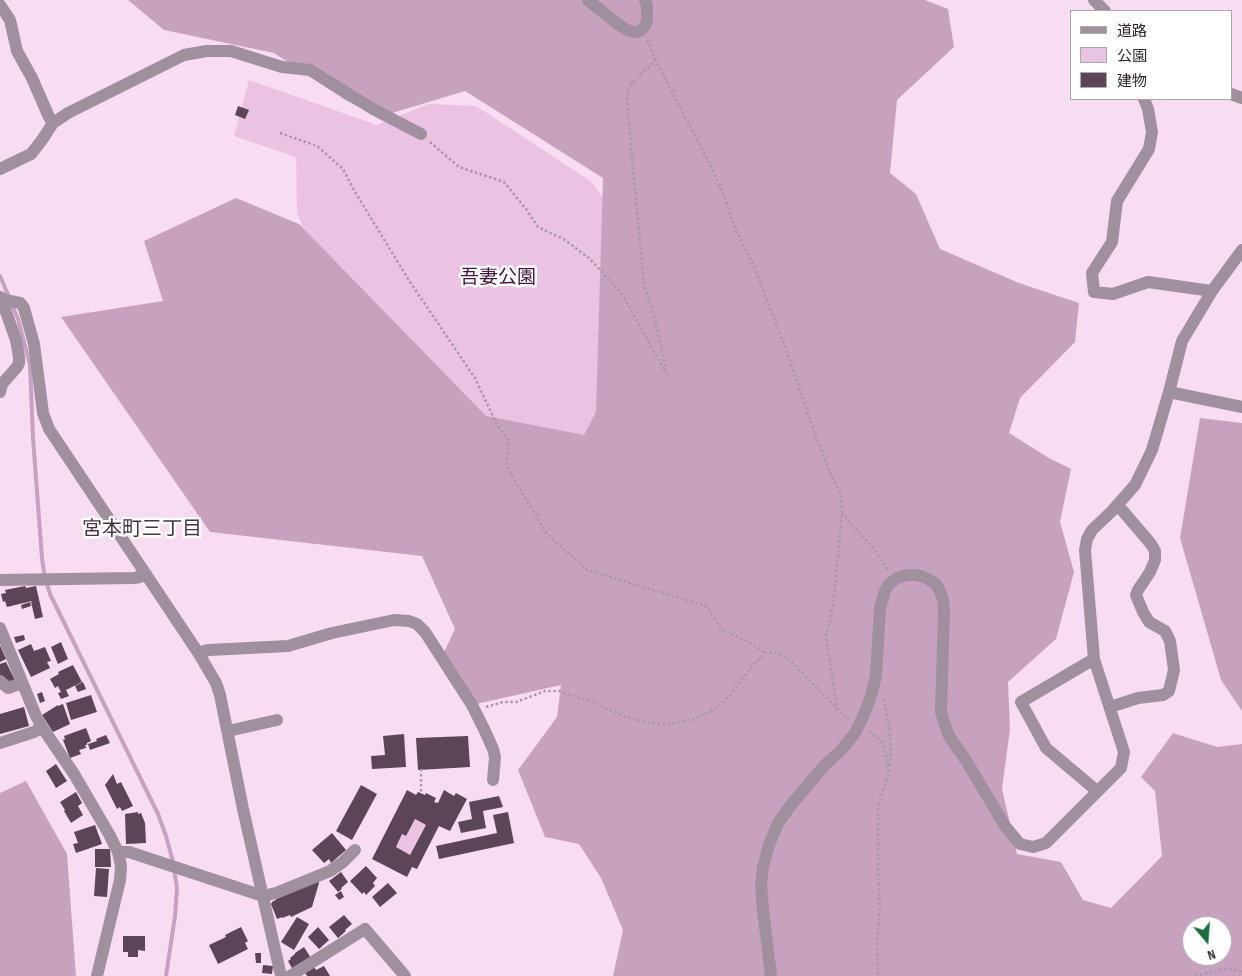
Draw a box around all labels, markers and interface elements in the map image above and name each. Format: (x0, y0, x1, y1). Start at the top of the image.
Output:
legend (1070, 10, 1232, 100)
text: 道路 (1117, 22, 1147, 41)
text: 公園 (1117, 47, 1147, 66)
text: 建物 (1117, 72, 1147, 91)
park label: 吾妻公園 (460, 267, 536, 289)
district label: 宮本町三丁目 (82, 518, 202, 542)
north arrow (1182, 916, 1232, 966)
text: N (1205, 946, 1218, 964)

